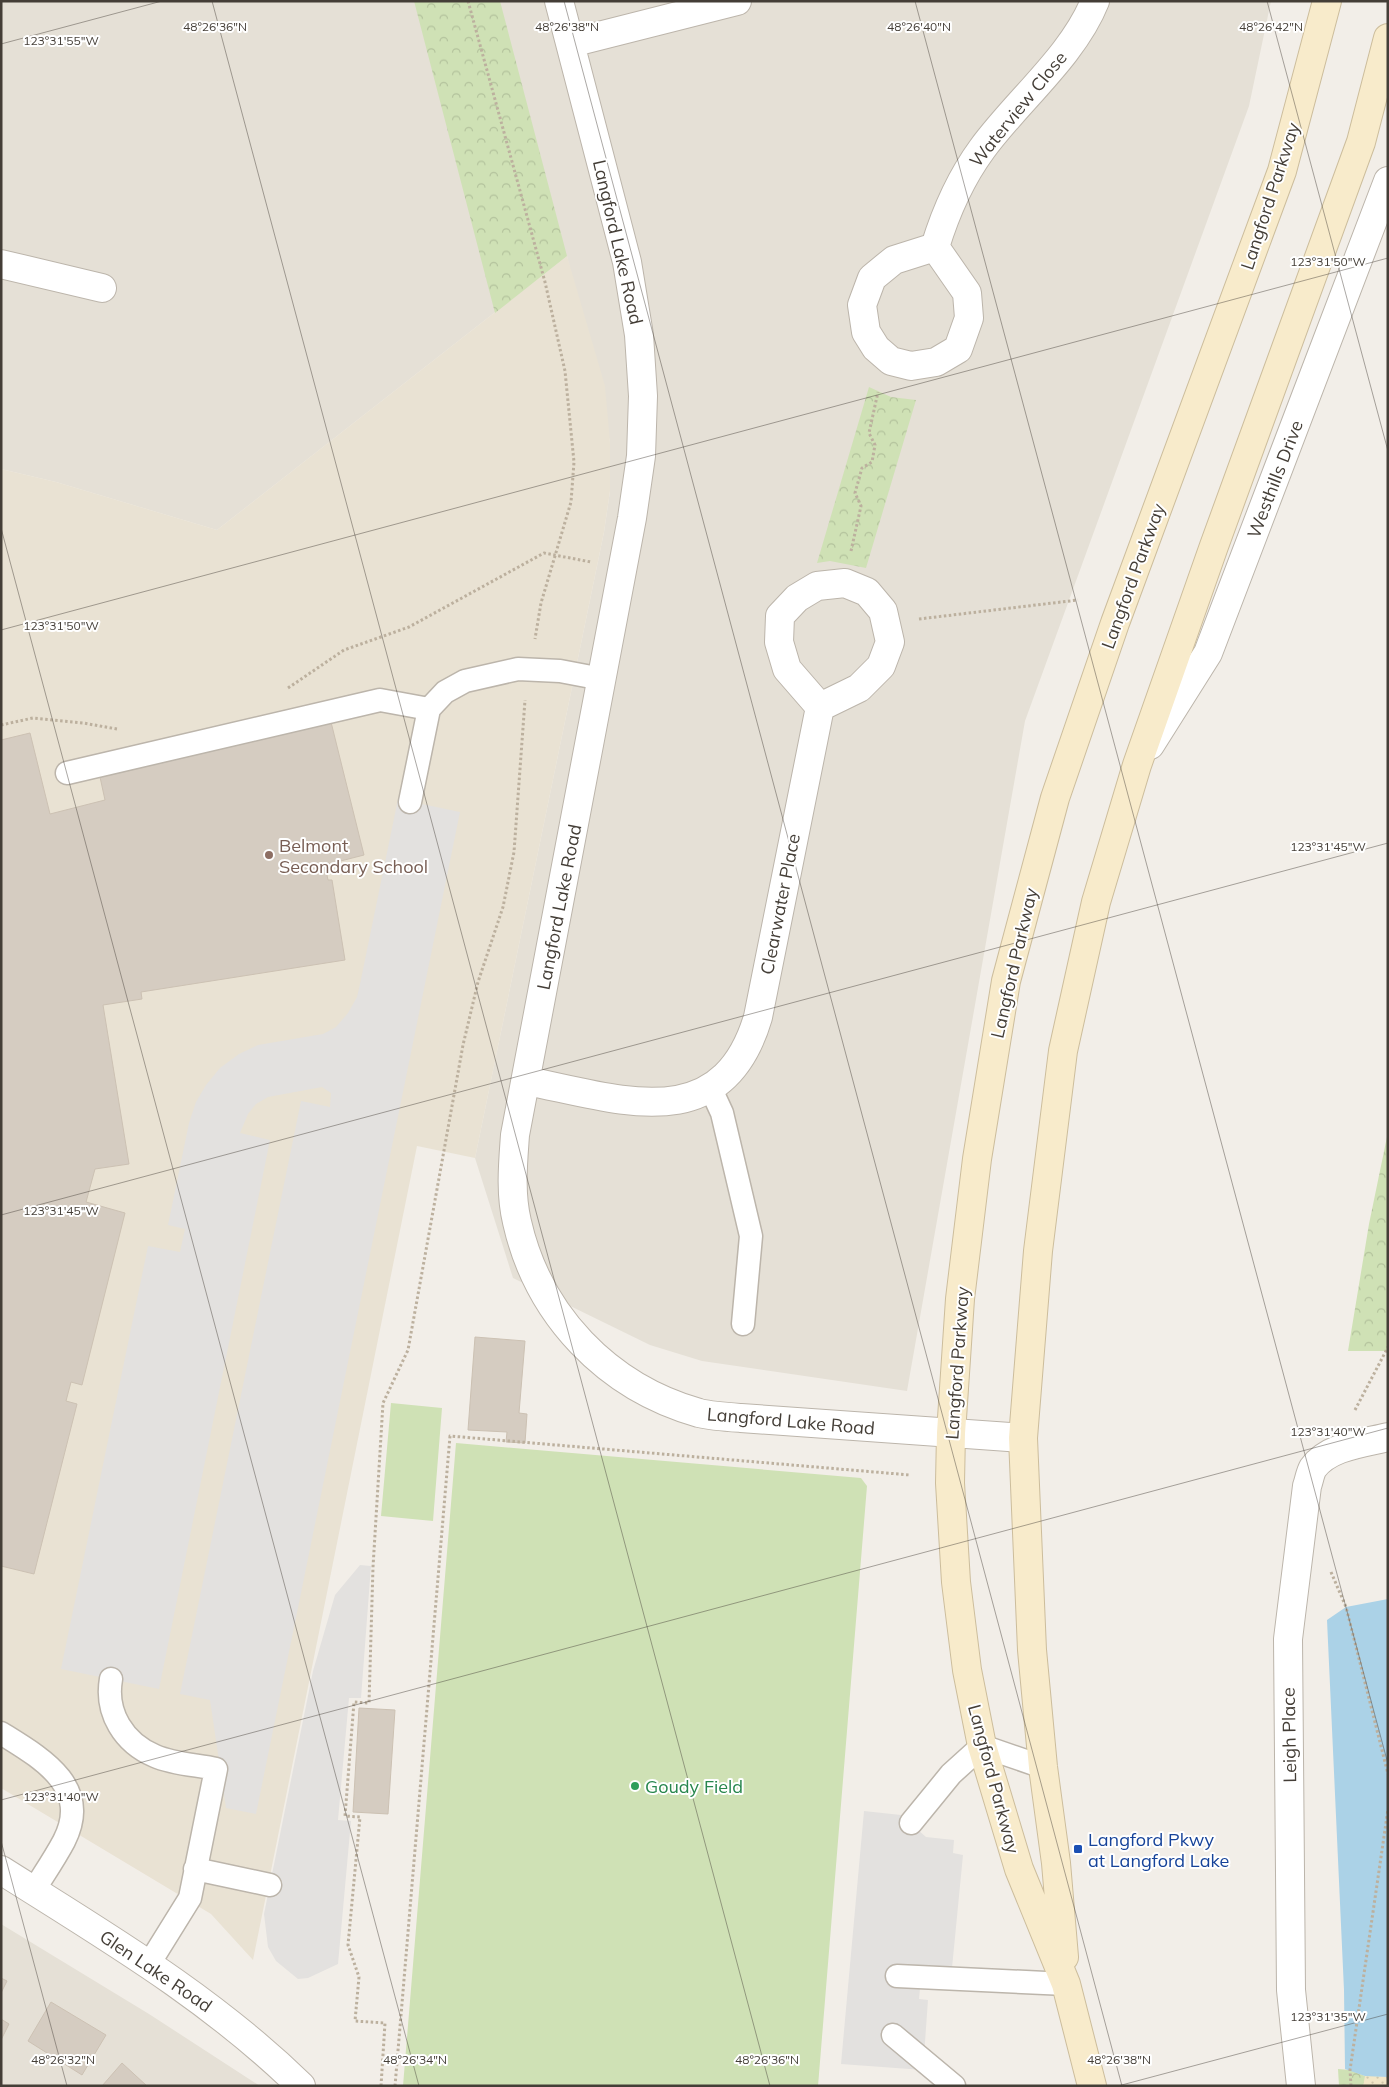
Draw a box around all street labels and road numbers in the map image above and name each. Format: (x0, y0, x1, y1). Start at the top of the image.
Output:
street label: Waterview Close (964, 46, 1072, 172)
street label: Langford Parkway (1235, 119, 1305, 272)
street label: Langford Lake Road (588, 157, 648, 327)
street label: Westhills Drive (1242, 417, 1308, 541)
street label: Langford Parkway (1096, 500, 1170, 652)
street label: Langford Lake Road (532, 822, 586, 992)
street label: Clearwater Place (755, 832, 805, 976)
street label: Langford Parkway (986, 885, 1043, 1040)
street label: Langford Parkway (940, 1285, 974, 1440)
street label: Langford Lake Road (706, 1402, 876, 1440)
street label: Leigh Place (1277, 1687, 1301, 1783)
street label: Langford Parkway (963, 1702, 1025, 1856)
street label: Glen Lake Road (95, 1925, 217, 2017)

